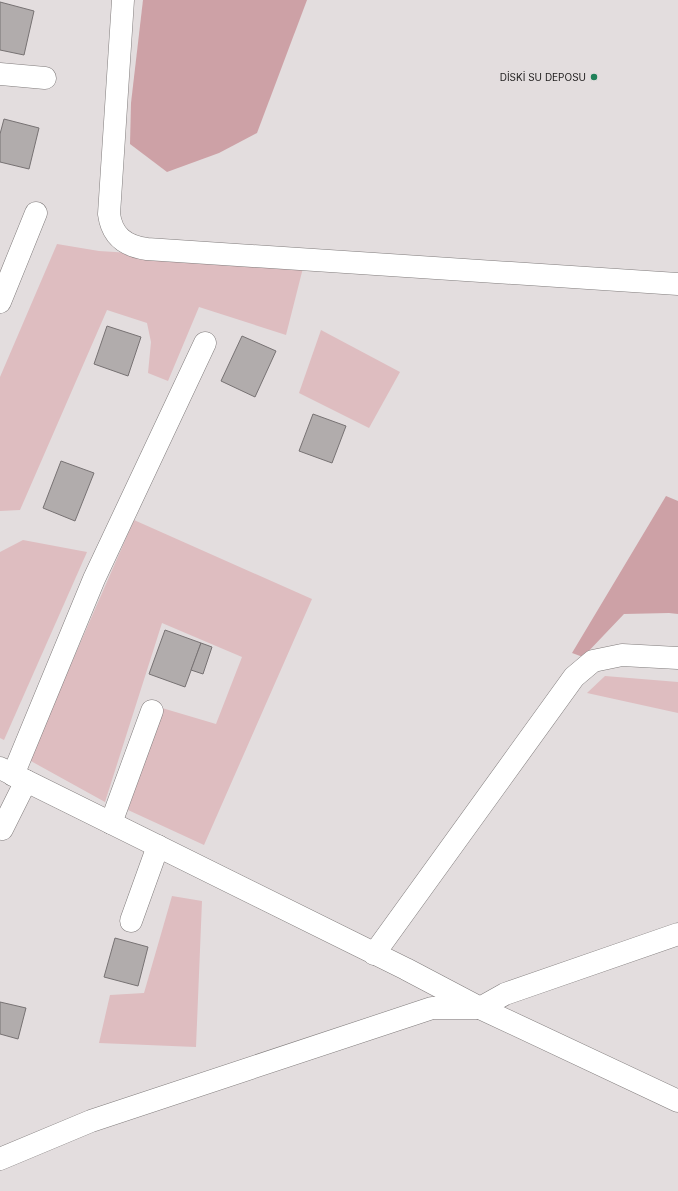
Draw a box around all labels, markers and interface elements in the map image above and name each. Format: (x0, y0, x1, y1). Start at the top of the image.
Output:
place label: DİSKİ SU DEPOSU (500, 70, 586, 83)
marker: DİSKİ SU DEPOSU (589, 72, 599, 82)

